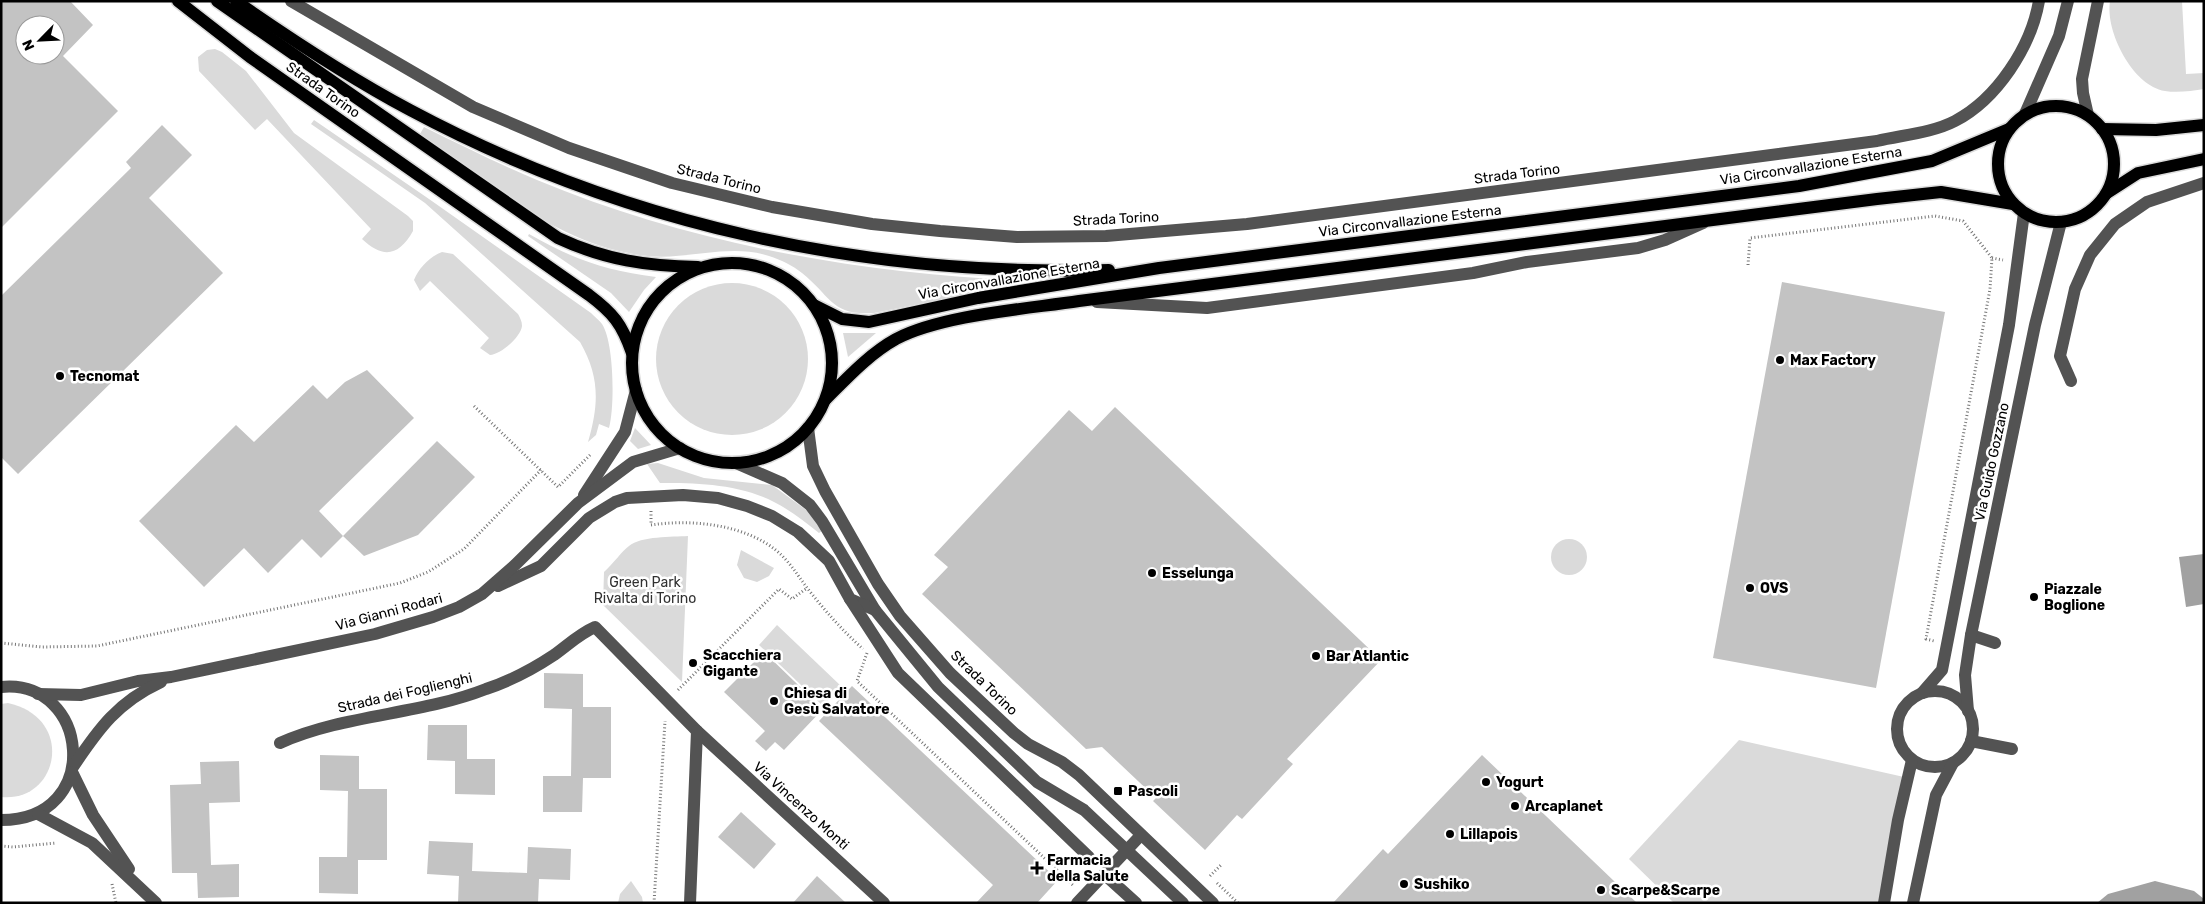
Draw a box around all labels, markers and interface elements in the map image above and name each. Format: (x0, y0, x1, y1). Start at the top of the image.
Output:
north arrow (15, 15, 65, 65)
text: N (19, 37, 38, 53)
street label: Strada Torino (283, 58, 363, 122)
street label: Via Circonvallazione Esterna (1719, 143, 1903, 189)
street label: Strada Torino (675, 160, 763, 198)
street label: Strada Torino (1473, 160, 1561, 188)
street label: Via Circonvallazione Esterna (1318, 201, 1502, 241)
street label: Strada Torino (1072, 208, 1160, 230)
street label: Via Circonvallazione Esterna (917, 255, 1101, 303)
place label: Max Factory (1790, 352, 1876, 369)
marker: Max Factory (1774, 354, 1786, 366)
place label: Tecnomat (70, 368, 140, 385)
marker: Tecnomat (54, 370, 66, 382)
street label: Via Guido Gozzano (1971, 401, 2013, 523)
place label: Esselunga (1162, 565, 1234, 582)
marker: Esselunga (1146, 567, 1158, 579)
park label: Green Park Rivalta di Torino (594, 574, 696, 607)
place label: OVS (1760, 580, 1788, 597)
place label: Piazzale Boglione (2044, 581, 2105, 614)
marker: OVS (1744, 582, 1756, 594)
street label: Via Gianni Rodari (334, 590, 444, 634)
marker: Piazzale Boglione (2028, 591, 2040, 603)
place label: Scacchiera Gigante (703, 647, 781, 680)
street label: Strada Torino (947, 647, 1021, 719)
place label: Bar Atlantic (1326, 648, 1409, 665)
marker: Bar Atlantic (1310, 650, 1322, 662)
marker: Scacchiera Gigante (687, 657, 699, 669)
street label: Strada dei Foglienghi (336, 669, 474, 717)
place label: Chiesa di Gesù Salvatore (784, 685, 890, 718)
marker: Chiesa di Gesù Salvatore (768, 695, 780, 707)
street label: Via Vincenzo Monti (750, 758, 852, 854)
place label: Yogurt (1496, 774, 1544, 791)
marker: Yogurt (1480, 776, 1492, 788)
place label: Pascoli (1128, 783, 1178, 800)
marker: Pascoli (1112, 785, 1124, 797)
place label: Arcaplanet (1525, 798, 1603, 815)
marker: Arcaplanet (1509, 800, 1521, 812)
place label: Lillapois (1460, 826, 1518, 843)
marker: Lillapois (1444, 828, 1456, 840)
place label: Farmacia della Salute (1047, 852, 1129, 885)
marker: Farmacia della Salute (1031, 862, 1043, 874)
place label: Sushiko (1414, 876, 1470, 893)
marker: Sushiko (1398, 878, 1410, 890)
place label: Scarpe&Scarpe (1611, 882, 1720, 899)
marker: Scarpe&Scarpe (1595, 884, 1607, 896)

